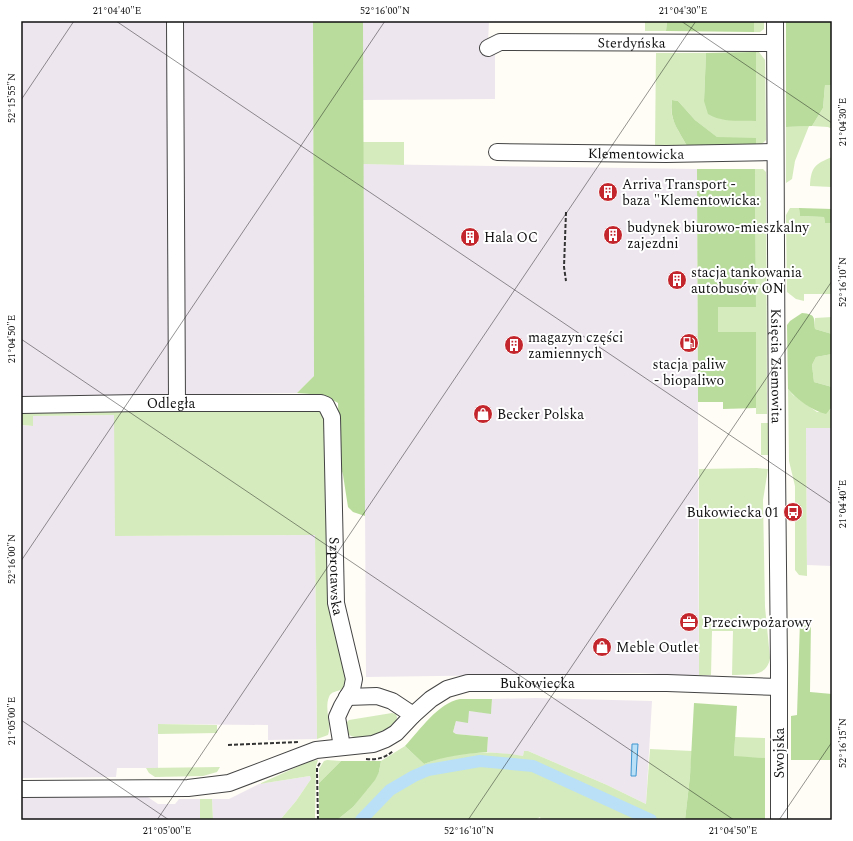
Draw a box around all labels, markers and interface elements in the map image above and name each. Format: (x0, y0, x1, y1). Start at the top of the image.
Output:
text: 21°04'40"E (93, 3, 141, 19)
text: 52°16'00"N (360, 3, 410, 19)
text: 21°04'30"E (659, 3, 707, 19)
street label: Sterdyńska (597, 32, 666, 53)
text: 52°15'55"N (4, 73, 20, 123)
text: 21°04'30"E (835, 98, 851, 146)
street label: Klementowicka (588, 143, 684, 165)
place label: Arriva Transport - baza "Klementowicka: (622, 174, 760, 211)
building icon: Arriva Transport - baza "Klementowicka: (597, 181, 619, 203)
place label: budynek biurowo-mieszkalny zajezdni (627, 217, 810, 254)
building icon: budynek biurowo-mieszkalny zajezdni (602, 224, 624, 246)
building icon: Hala OC (459, 226, 481, 248)
place label: Hala OC (484, 227, 538, 248)
text: 52°16'10"N (835, 257, 851, 307)
place label: stacja tankowania autobusów ON (691, 262, 802, 299)
building icon: stacja tankowania autobusów ON (666, 269, 688, 291)
street label: Księcia Ziemowita (766, 308, 787, 424)
text: 21°04'50"E (4, 315, 20, 363)
place label: magazyn części zamiennych (528, 327, 623, 364)
fuel station icon: stacja paliw - biopaliwo (678, 332, 700, 354)
building icon: magazyn części zamiennych (503, 334, 525, 356)
place label: stacja paliw - biopaliwo (653, 354, 726, 391)
street label: Odległa (147, 393, 195, 414)
shop icon: Becker Polska (472, 403, 494, 425)
place label: Becker Polska (497, 404, 584, 425)
text: 21°04'40"E (835, 480, 851, 528)
bus stop icon: Bukowiecka 01 (782, 501, 804, 523)
place label: Bukowiecka 01 (686, 502, 779, 523)
text: 52°16'00"N (4, 534, 20, 584)
street label: Szprotawska (324, 537, 349, 618)
office icon: Przeciwpożarowy (678, 611, 700, 633)
place label: Przeciwpożarowy (703, 612, 813, 633)
shop icon: Meble Outlet (591, 636, 613, 658)
place label: Meble Outlet (616, 637, 698, 658)
street label: Bukowiecka (500, 673, 575, 694)
text: 21°05'00"E (4, 697, 20, 745)
text: 52°16'15"N (835, 718, 851, 768)
street label: Swojska (769, 727, 790, 778)
text: 21°05'00"E (143, 823, 191, 839)
text: 52°16'10"N (444, 823, 494, 839)
text: 21°04'50"E (709, 823, 757, 839)

